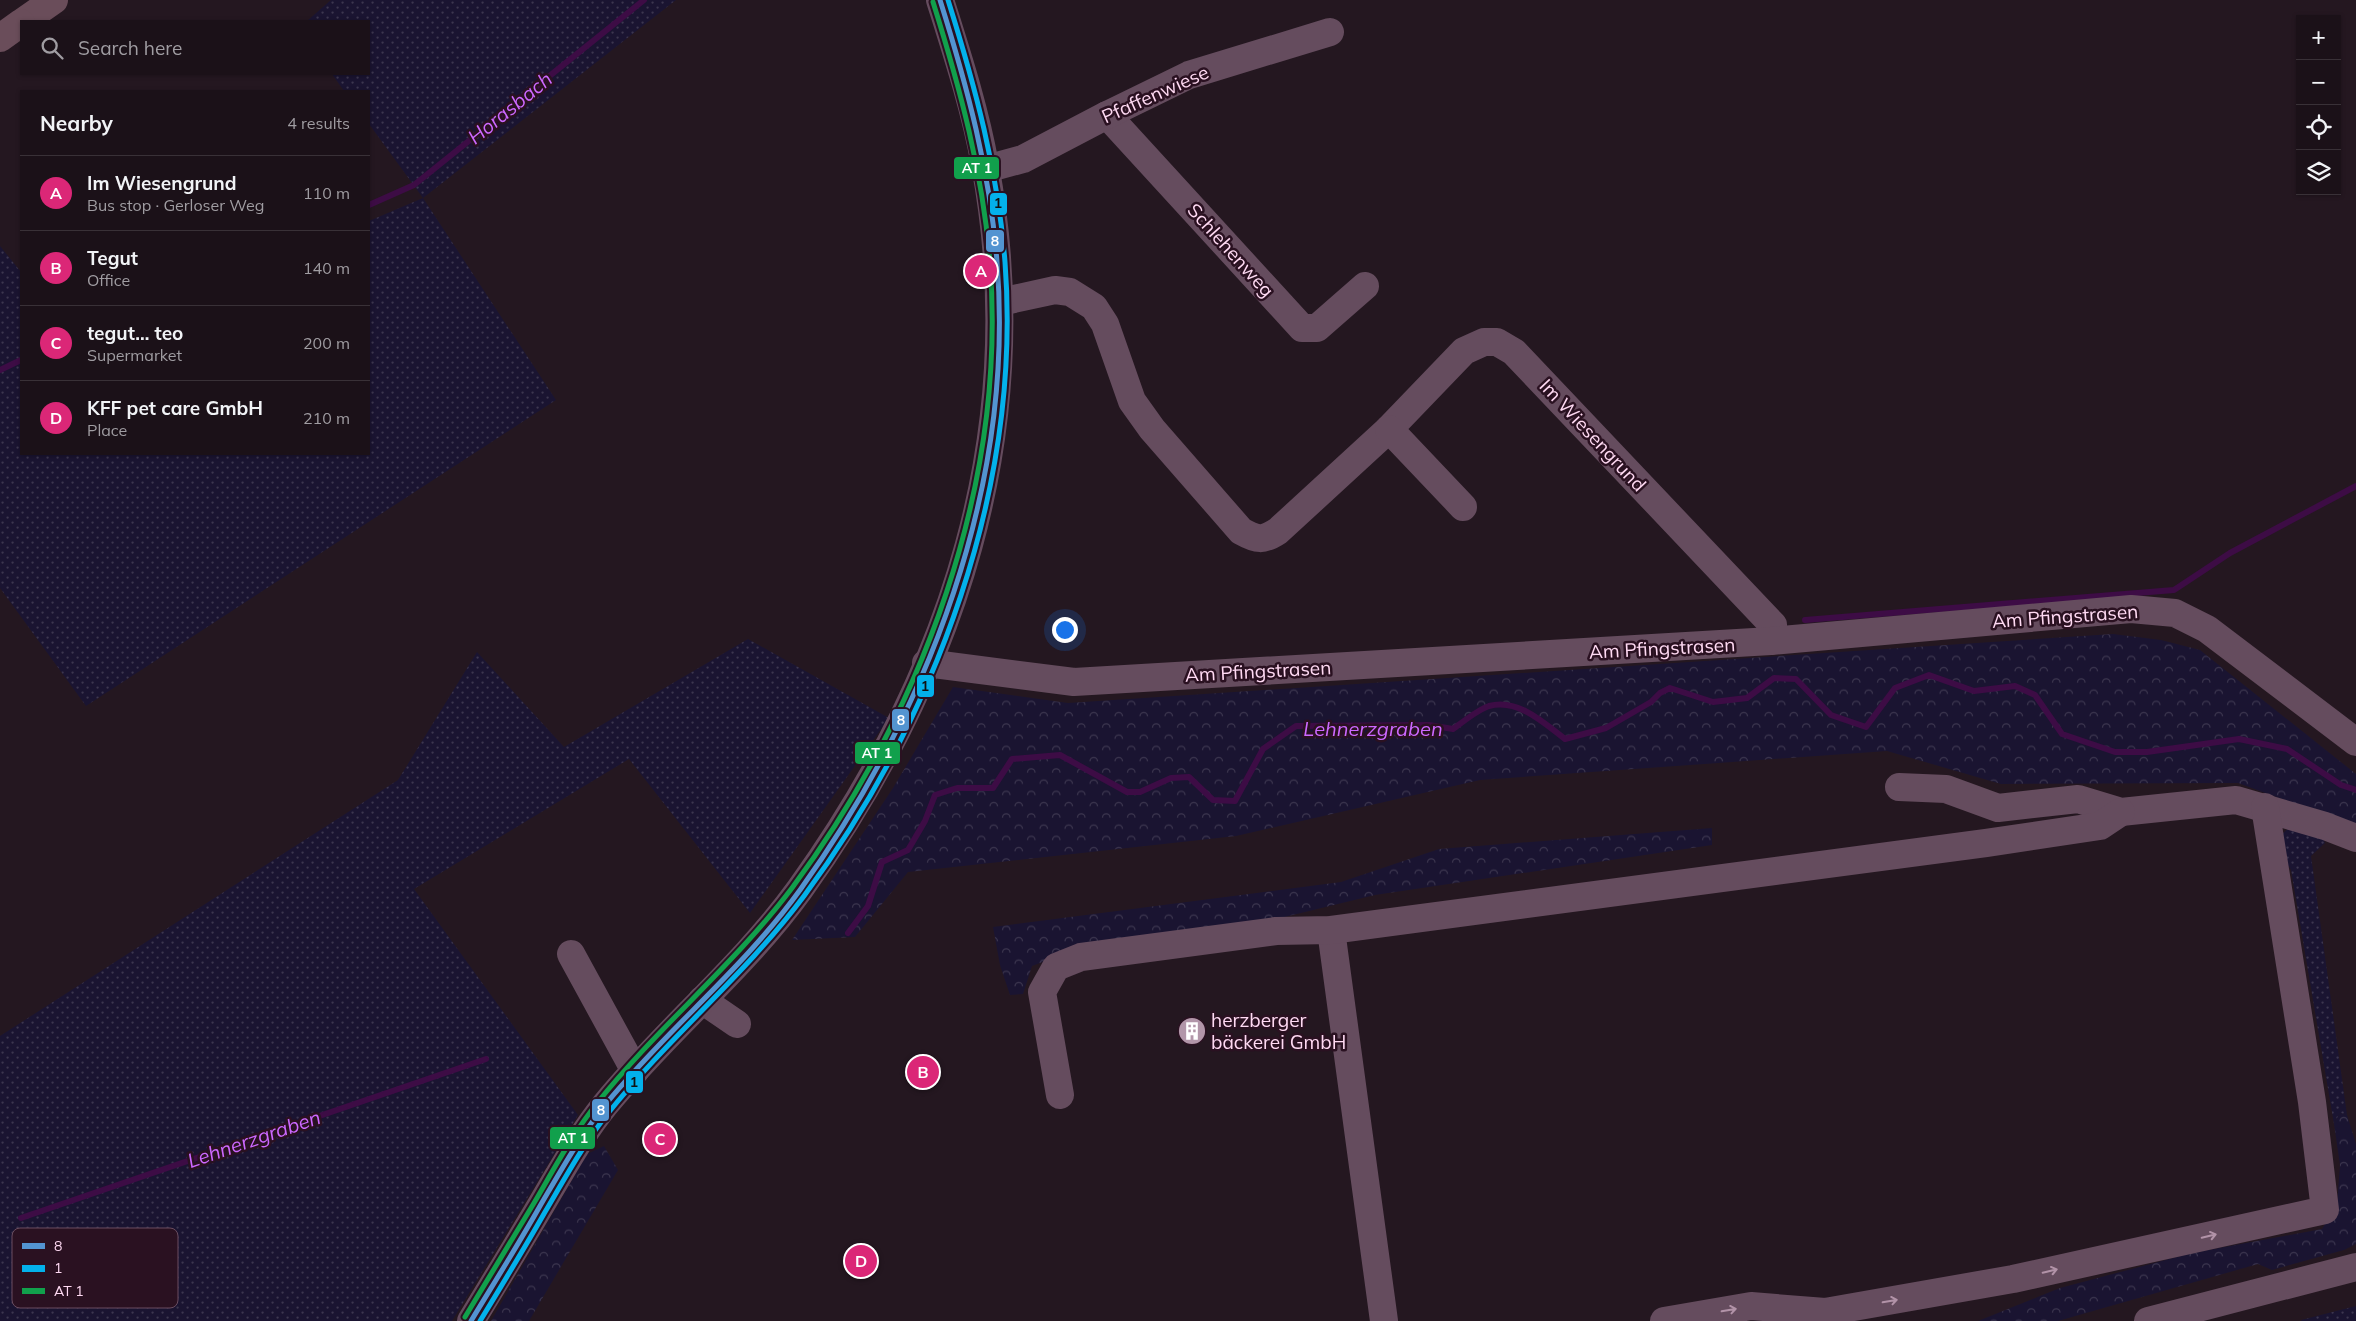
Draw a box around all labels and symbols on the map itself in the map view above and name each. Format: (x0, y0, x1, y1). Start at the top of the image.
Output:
street label: Pfaffenwiese (1098, 60, 1212, 128)
water label: Horasbach (462, 66, 557, 149)
line badge: AT 1 (953, 156, 1000, 180)
text: AT 1 (962, 159, 992, 177)
line badge: 1 (989, 192, 1008, 216)
text: 1 (994, 194, 1002, 212)
street label: Schlehenweg (1183, 198, 1279, 302)
line badge: 8 (985, 229, 1005, 253)
text: 8 (991, 232, 999, 250)
pin: A (965, 252, 997, 290)
street label: Im Wiesengrund (1535, 374, 1651, 496)
street label: Am Pfingstrasen (1991, 599, 2139, 633)
your location (1052, 617, 1078, 643)
street label: Am Pfingstrasen (1588, 632, 1736, 664)
street label: Am Pfingstrasen (1184, 655, 1332, 687)
line badge: 1 (916, 674, 935, 698)
text: 1 (921, 677, 929, 695)
line badge: 8 (891, 708, 910, 732)
text: 8 (897, 711, 905, 729)
water label: Lehnerzgraben (1303, 716, 1443, 741)
line badge: AT 1 (854, 741, 901, 765)
text: AT 1 (862, 744, 892, 762)
place label: herzberger bäckerei GmbH (1211, 1008, 1346, 1054)
building icon: herzberger bäckerei GmbH (1177, 1016, 1207, 1046)
pin: B (907, 1053, 939, 1091)
line badge: 1 (625, 1070, 644, 1094)
text: 1 (630, 1073, 638, 1091)
line badge: 8 (591, 1098, 610, 1122)
text: 8 (597, 1101, 605, 1119)
water label: Lehnerzgraben (184, 1104, 324, 1173)
pin: C (644, 1120, 676, 1158)
line badge: AT 1 (549, 1126, 596, 1150)
text: AT 1 (558, 1129, 588, 1147)
legend (12, 1228, 178, 1308)
one-way arrow (2200, 1231, 2216, 1240)
text: 8 (54, 1237, 62, 1255)
pin: D (845, 1242, 877, 1280)
text: 1 (54, 1259, 62, 1277)
one-way arrow (2042, 1266, 2058, 1275)
text: AT 1 (54, 1282, 84, 1300)
one-way arrow (1882, 1295, 1898, 1305)
one-way arrow (1721, 1304, 1737, 1314)

